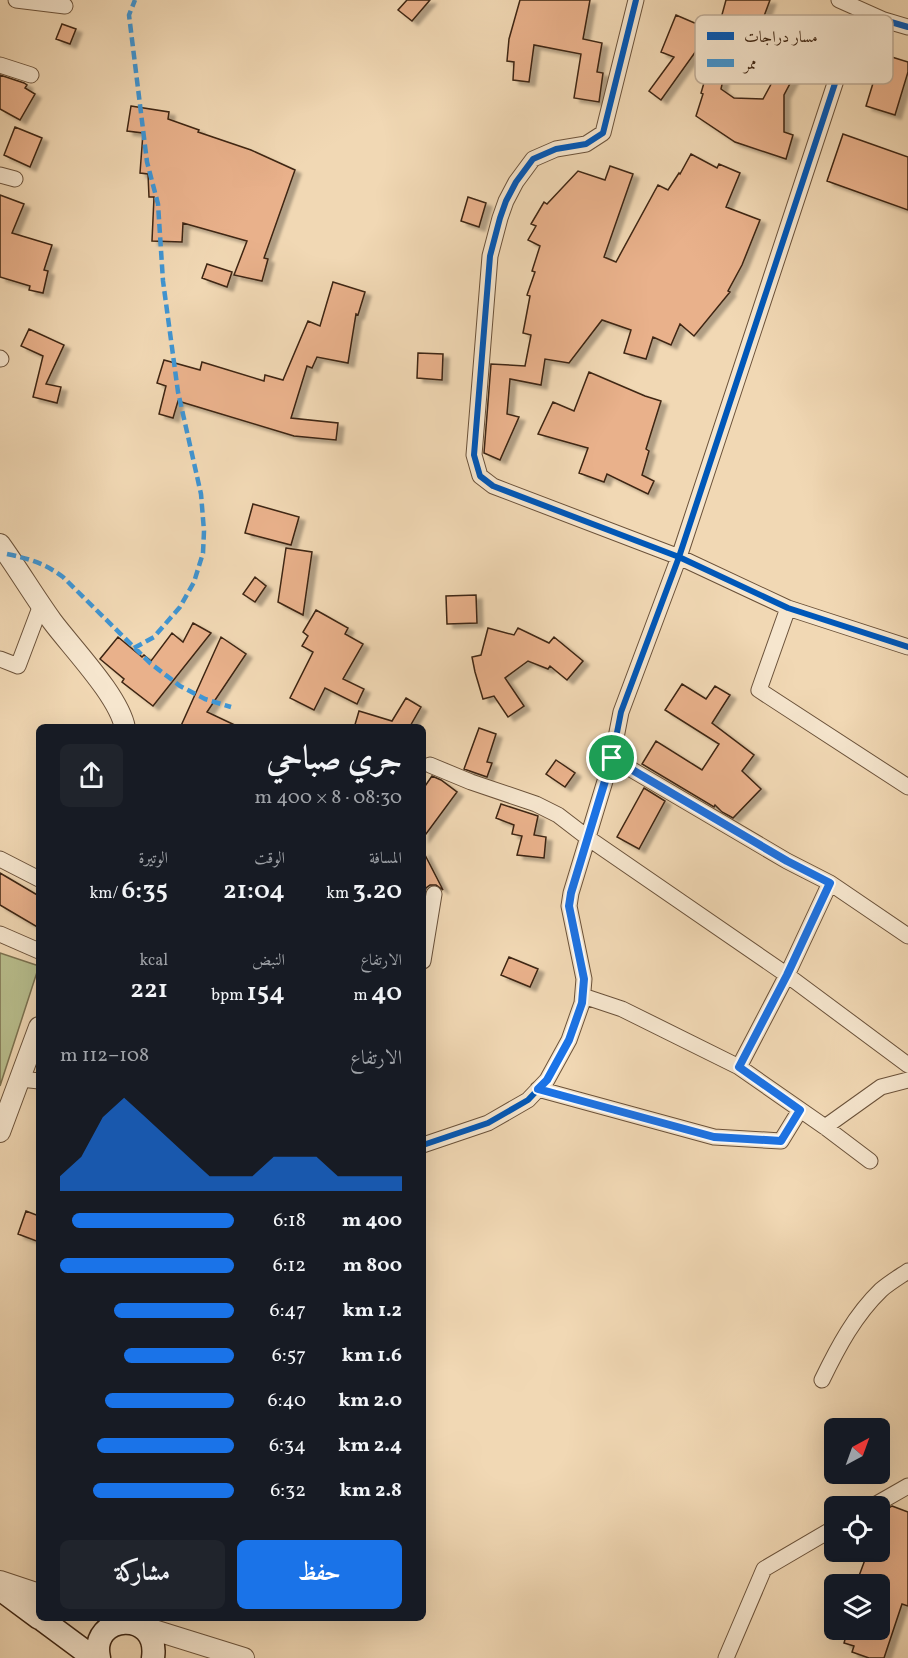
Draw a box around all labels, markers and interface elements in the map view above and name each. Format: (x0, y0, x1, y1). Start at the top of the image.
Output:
legend (695, 15, 893, 84)
text: مسار دراجات (744, 27, 818, 49)
text: ممر (742, 54, 757, 76)
pin (586, 732, 637, 783)
text: جري صباحي (267, 738, 402, 784)
icon: arrive (595, 741, 628, 774)
button: share (60, 744, 123, 807)
text: 08:30 · 8 × 400 m (254, 784, 402, 812)
text: الوتيرة (138, 848, 168, 870)
text: الوقت (254, 848, 285, 870)
text: المسافة (369, 848, 402, 870)
text: 6:35 (121, 873, 168, 909)
text: 21:04 (223, 873, 285, 909)
text: 3.20 (352, 873, 402, 909)
text: /km (90, 883, 121, 905)
text: km (326, 883, 352, 905)
text: kcal (140, 950, 168, 972)
text: النبض (252, 950, 285, 972)
text: الارتفاع (360, 950, 402, 972)
text: 221 (130, 972, 168, 1008)
text: 154 (247, 975, 285, 1011)
text: 40 (371, 975, 402, 1011)
text: bpm (211, 985, 247, 1007)
text: m (354, 985, 371, 1007)
text: 108–112 m (60, 1042, 149, 1070)
text: الارتفاع (350, 1045, 402, 1073)
text: 6:18 (273, 1207, 306, 1235)
text: 400 m (342, 1207, 402, 1235)
text: 6:12 (273, 1252, 306, 1280)
text: 800 m (343, 1252, 402, 1280)
text: 6:47 (270, 1297, 306, 1325)
text: 1.2 km (342, 1297, 402, 1325)
text: 6:57 (272, 1342, 306, 1370)
text: 1.6 km (342, 1342, 402, 1370)
text: 6:40 (268, 1387, 306, 1415)
text: 2.0 km (338, 1387, 402, 1415)
north arrow (824, 1418, 890, 1484)
map controls (824, 1418, 890, 1640)
text: 6:34 (269, 1432, 306, 1460)
text: 2.4 km (338, 1432, 402, 1460)
text: 6:32 (270, 1477, 306, 1505)
text: 2.8 km (340, 1477, 402, 1505)
button: locate (824, 1496, 890, 1562)
button: مشاركة (60, 1540, 225, 1609)
button: حفظ (237, 1540, 402, 1609)
button: layers (824, 1574, 890, 1640)

